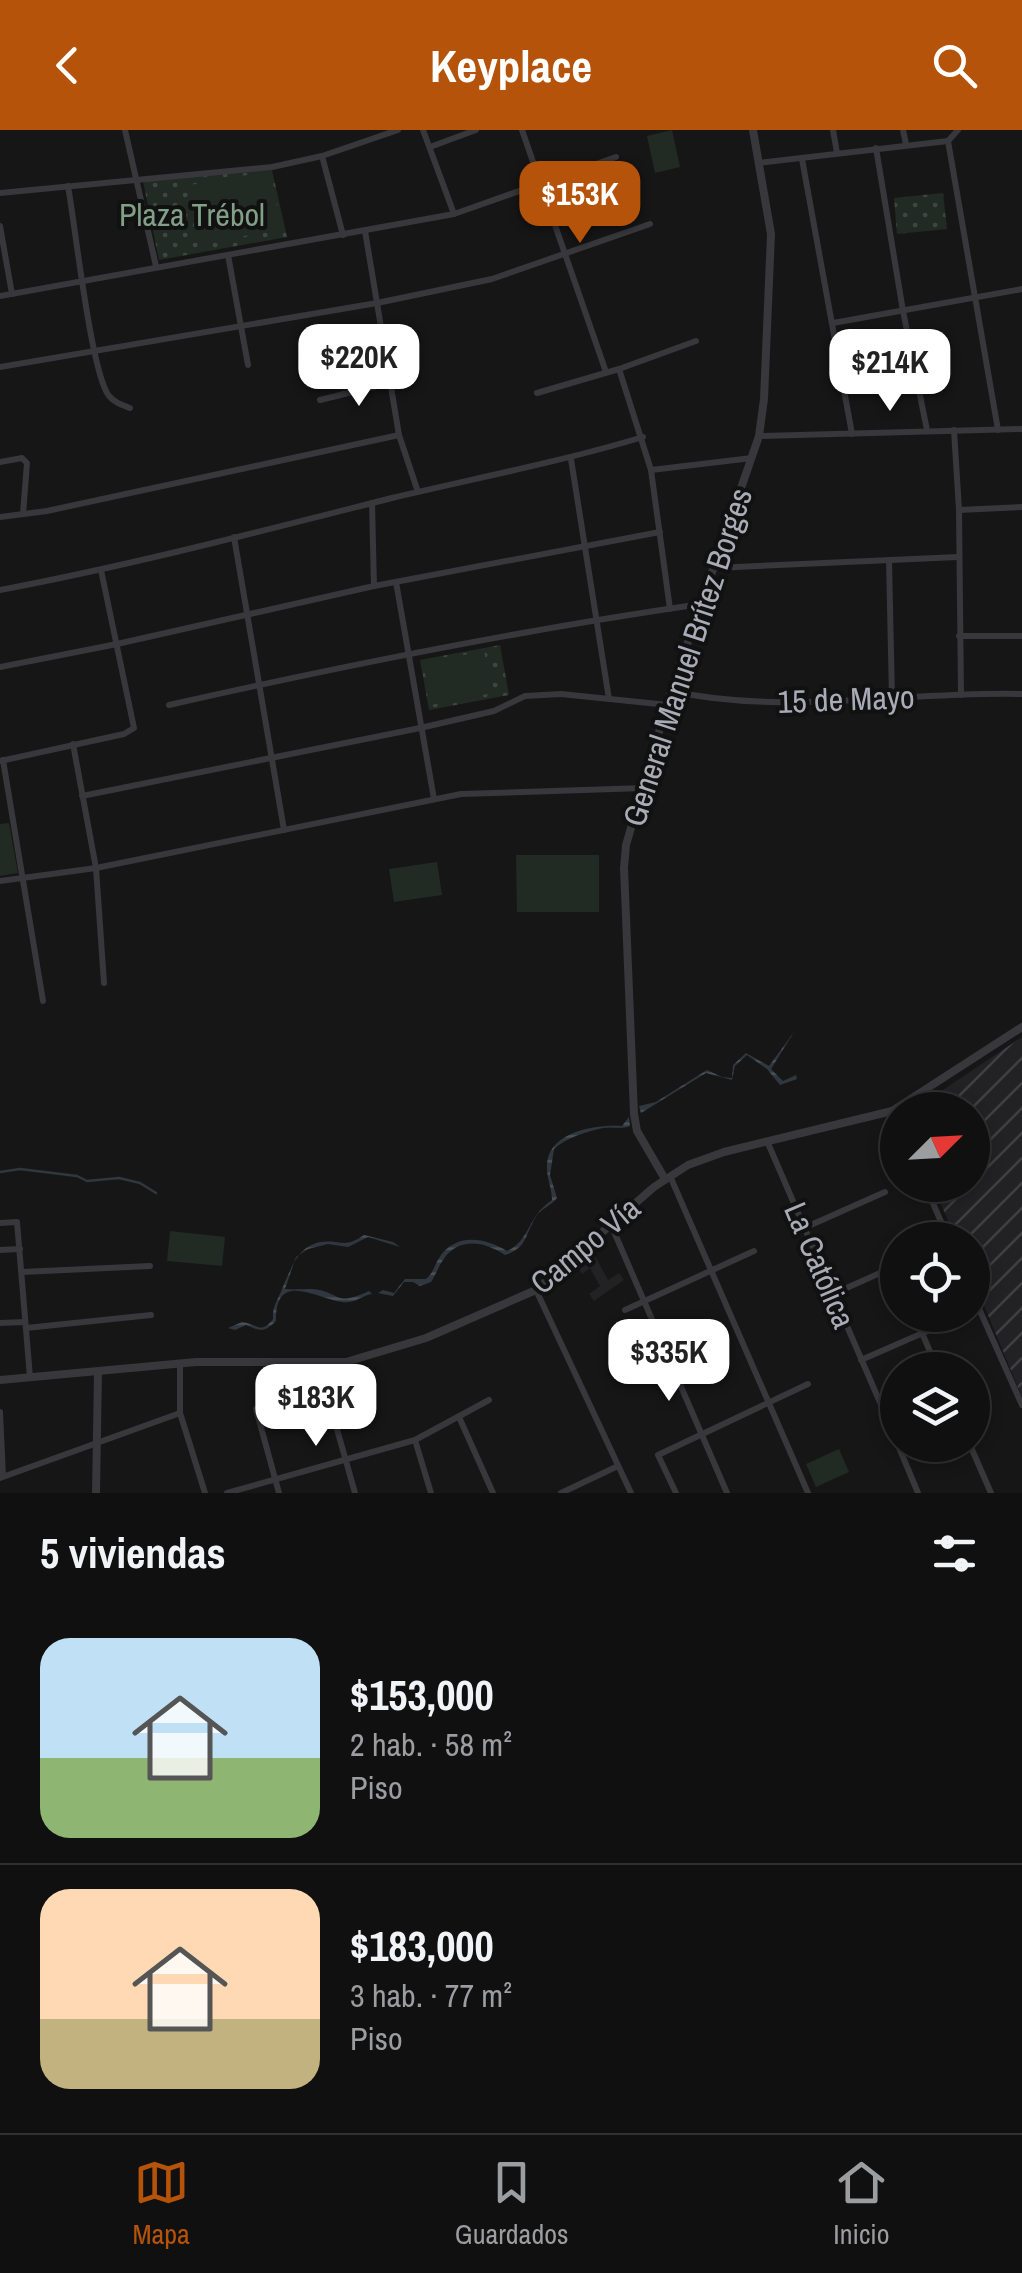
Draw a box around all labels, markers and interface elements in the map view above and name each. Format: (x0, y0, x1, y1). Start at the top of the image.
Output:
text: Keyplace (430, 35, 592, 96)
icon: back (40, 38, 95, 93)
icon: search (927, 38, 982, 93)
pin: $153K (510, 161, 650, 246)
text: $153K (541, 172, 619, 215)
park label: Plaza Trébol (119, 193, 265, 236)
pin: $220K (289, 324, 429, 409)
pin: $214K (820, 329, 960, 414)
text: $220K (320, 335, 398, 378)
text: $214K (851, 340, 929, 383)
street label: General Manuel Brítez Borges (612, 483, 762, 831)
street label: 15 de Mayo (777, 675, 915, 723)
north arrow (880, 1092, 990, 1202)
map controls (880, 1092, 990, 1462)
street label: Campo Vía (521, 1186, 649, 1304)
street label: La Católica (774, 1196, 866, 1335)
button: locate (880, 1222, 990, 1332)
pin: $335K (599, 1319, 739, 1404)
text: $335K (630, 1330, 708, 1373)
button: layers (880, 1352, 990, 1462)
pin: $183K (246, 1364, 386, 1449)
text: $183K (277, 1375, 355, 1418)
text: 5 viviendas (40, 1525, 226, 1581)
icon: filters (927, 1526, 982, 1581)
text: $153,000 (350, 1667, 494, 1723)
icon: home (120, 1678, 240, 1798)
text: 2 hab. · 58 m² (350, 1723, 512, 1766)
text: Piso (350, 1766, 403, 1809)
text: $183,000 (350, 1918, 494, 1974)
icon: home (120, 1929, 240, 2049)
text: 3 hab. · 77 m² (350, 1974, 512, 2017)
text: Piso (350, 2017, 403, 2060)
tab: Mapa (132, 2155, 190, 2253)
tab: Guardados (455, 2155, 568, 2253)
tab: Inicio (833, 2155, 890, 2253)

